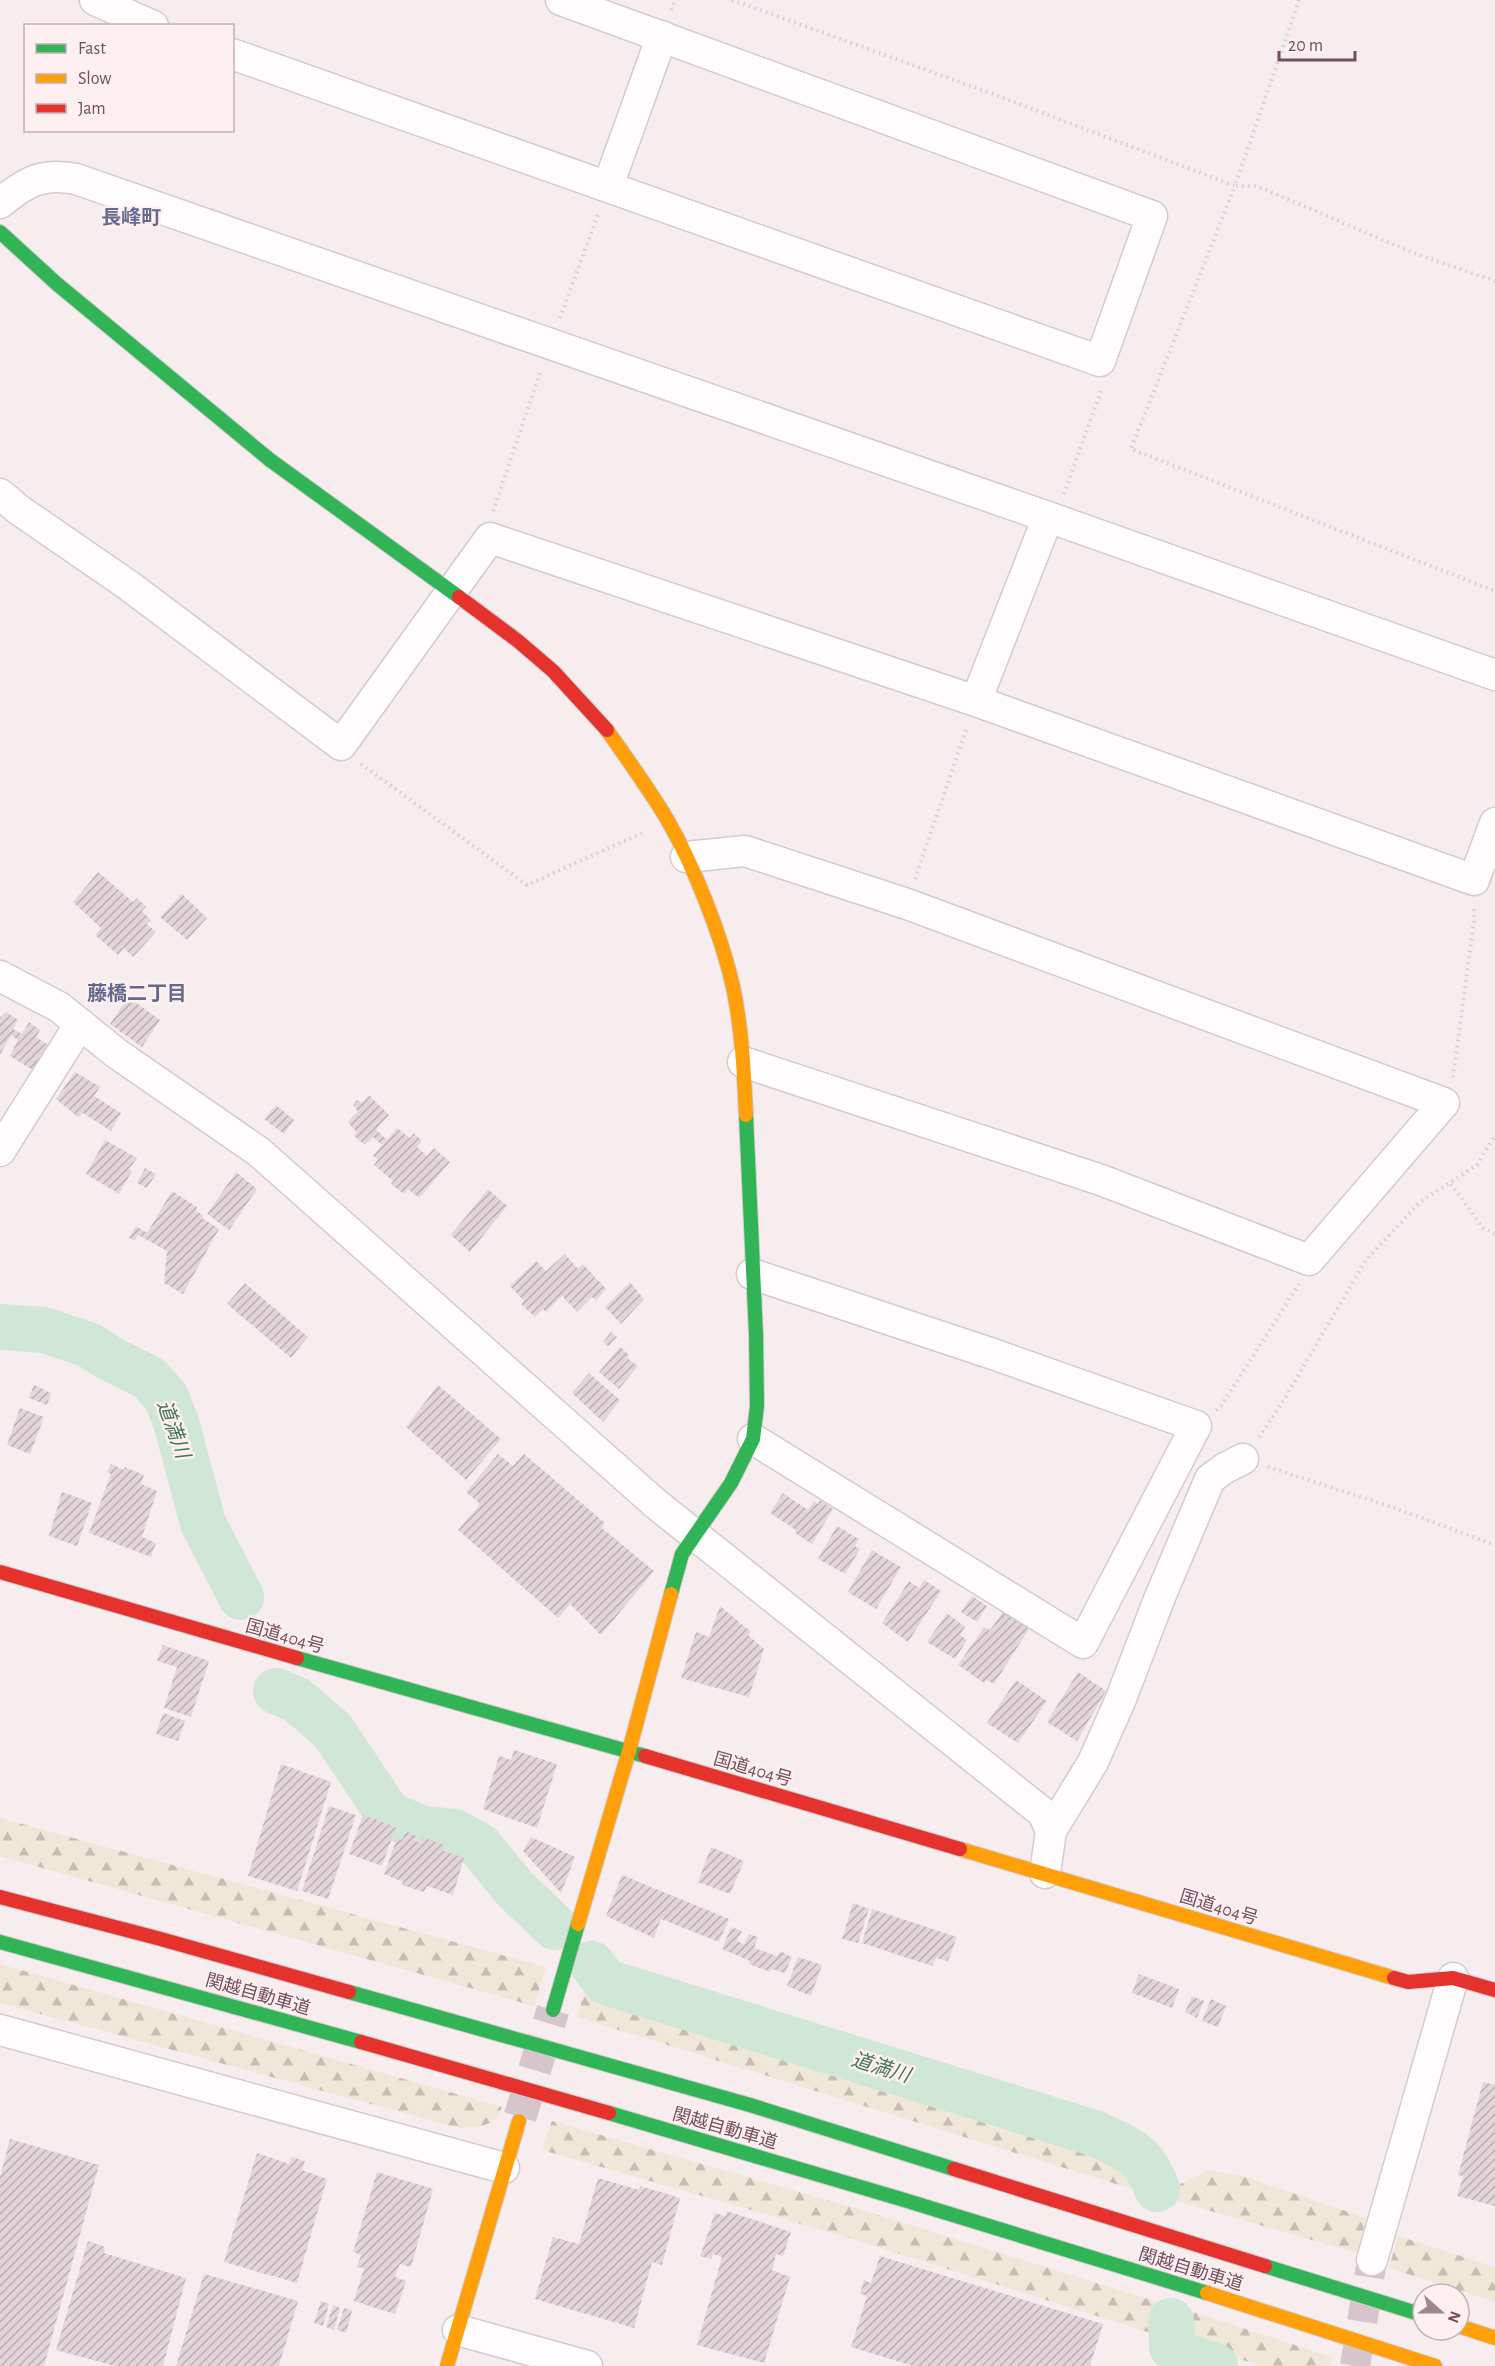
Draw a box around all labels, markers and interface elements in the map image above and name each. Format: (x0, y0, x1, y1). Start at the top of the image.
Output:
legend (24, 24, 234, 132)
scale bar (1279, 24, 1356, 62)
text: 20 m (1288, 37, 1323, 55)
text: Fast (78, 40, 106, 58)
text: Slow (78, 70, 111, 88)
text: Jam (78, 100, 106, 118)
district label: 長峰町 (101, 206, 161, 228)
district label: 藤橋二丁目 (87, 983, 187, 1004)
water label: 道満川 (153, 1397, 194, 1463)
street label: 国道404号 (243, 1615, 327, 1657)
street label: 国道404号 (711, 1748, 795, 1790)
street label: 国道404号 (1177, 1886, 1261, 1928)
street label: 関越自動車道 (203, 1970, 313, 2018)
water label: 道満川 (849, 2049, 915, 2087)
street label: 関越自動車道 (670, 2104, 780, 2152)
street label: 関越自動車道 (1136, 2244, 1246, 2294)
north arrow (1411, 2282, 1471, 2342)
text: N (1445, 2309, 1464, 2325)

